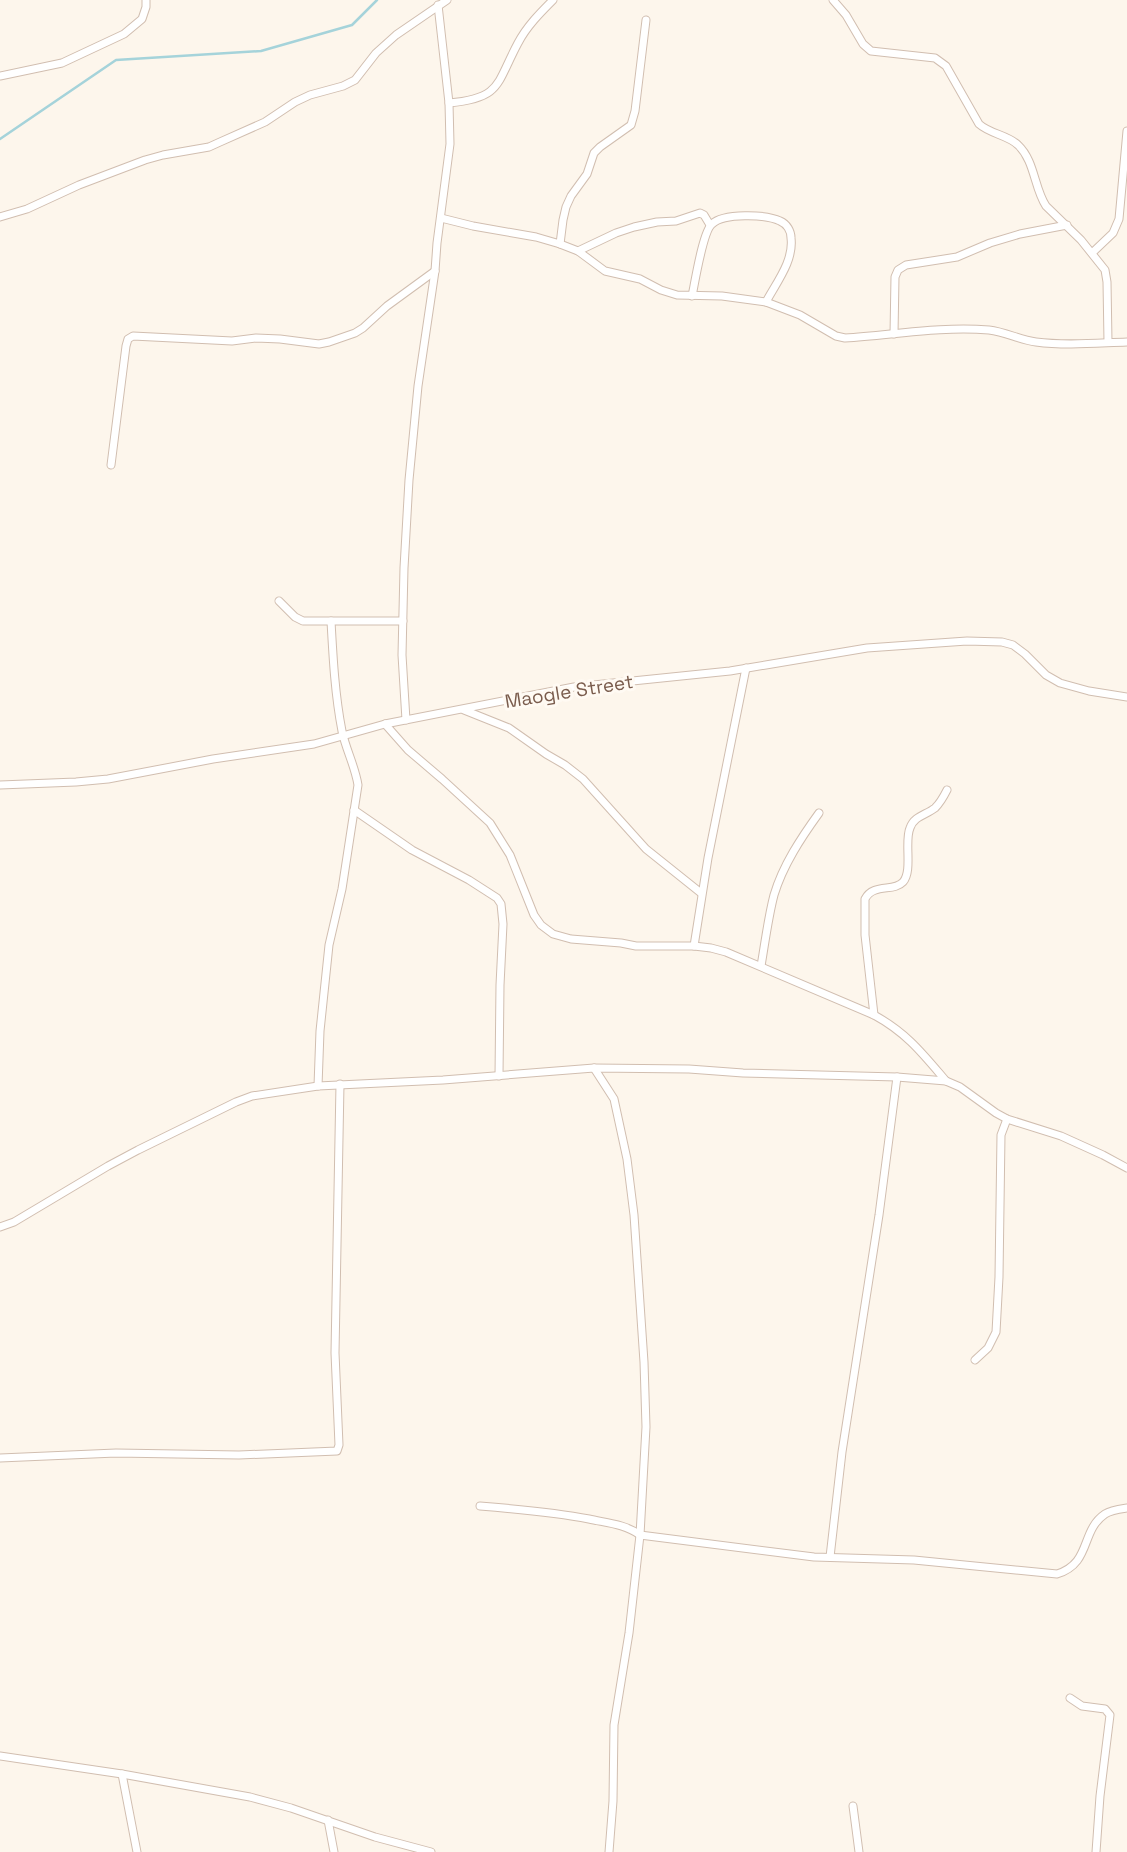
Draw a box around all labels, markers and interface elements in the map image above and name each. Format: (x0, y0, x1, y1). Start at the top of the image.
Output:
street label: Maogle Street (503, 669, 635, 714)

